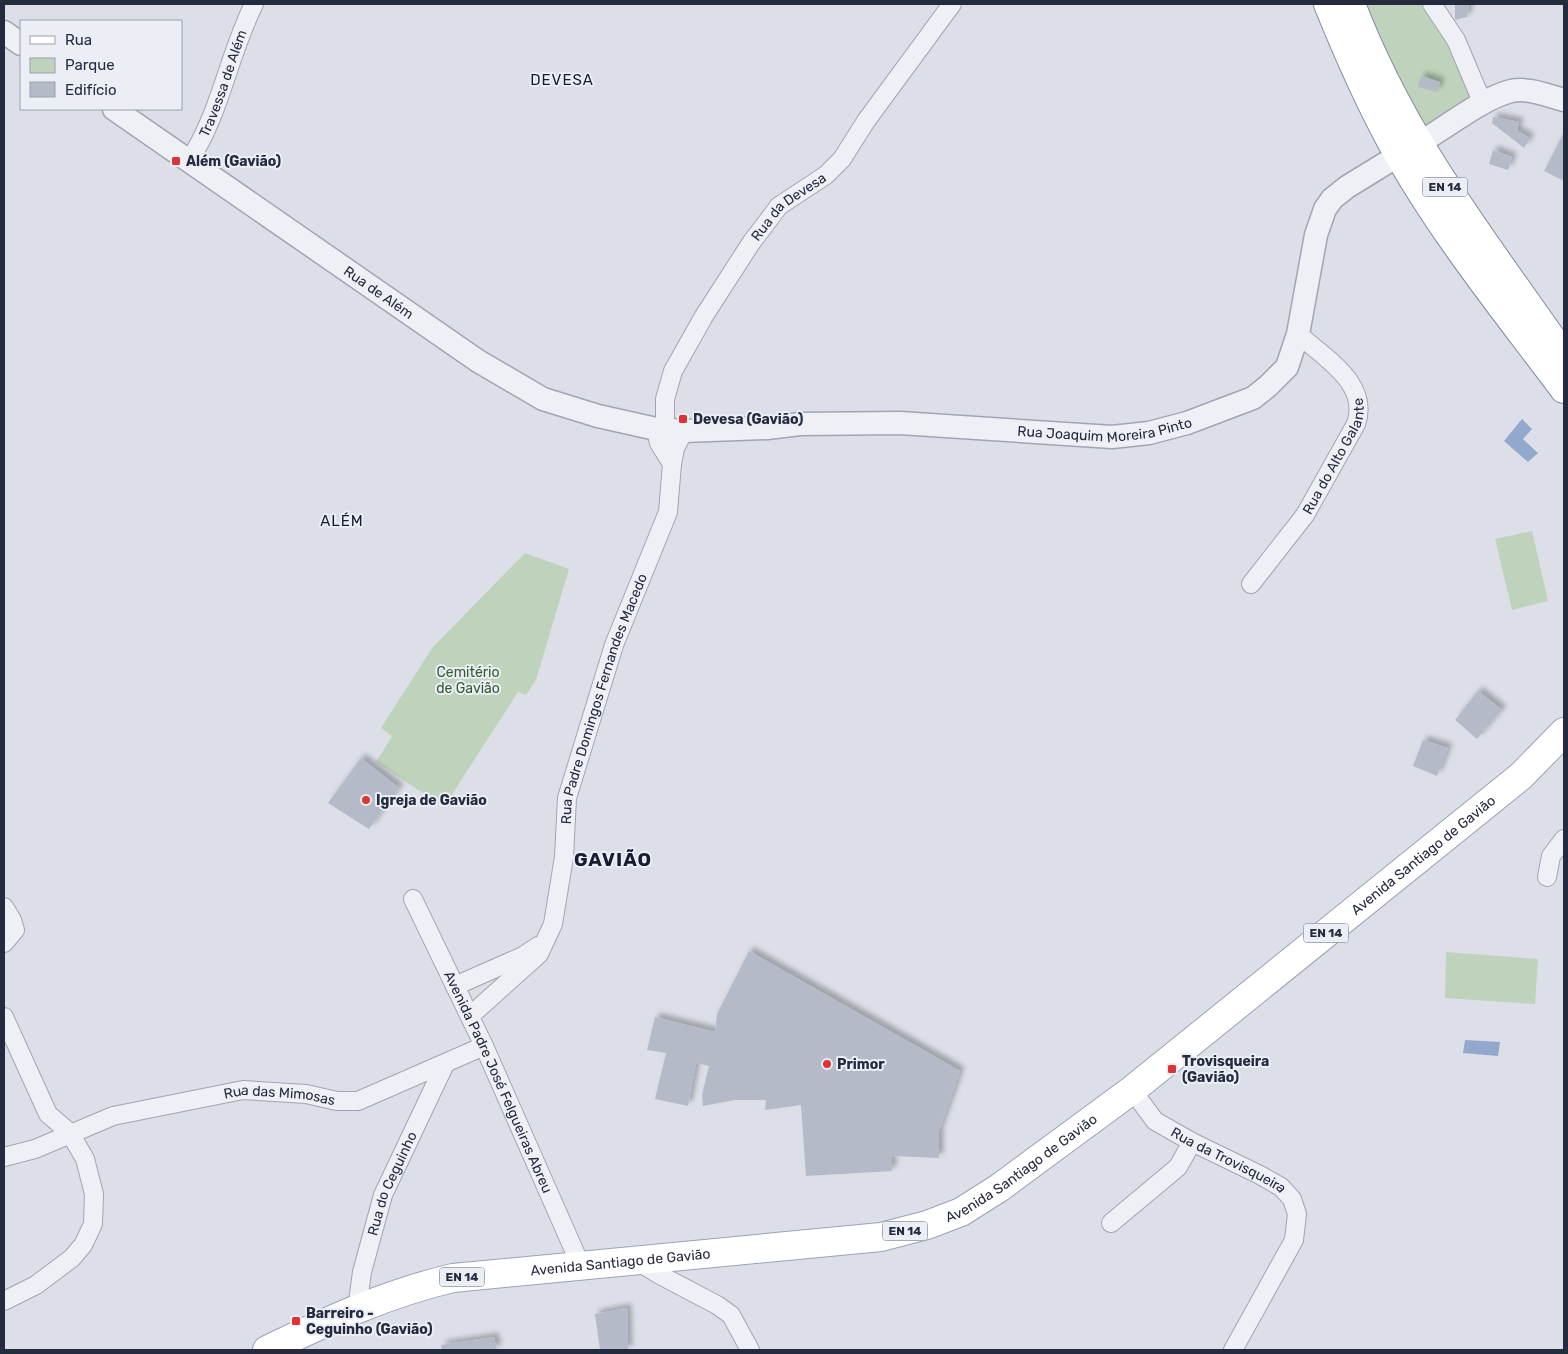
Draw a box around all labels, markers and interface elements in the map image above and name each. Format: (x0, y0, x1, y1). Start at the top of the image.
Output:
legend (20, 20, 182, 110)
street label: Travessa de Além (196, 28, 251, 140)
text: Rua (65, 31, 92, 49)
text: Parque (65, 56, 115, 74)
district label: DEVESA (530, 71, 594, 89)
text: Edifício (65, 81, 117, 99)
place label: Além (Gavião) (186, 153, 281, 170)
marker: Além (Gavião) (170, 155, 182, 167)
street label: Rua da Devesa (748, 169, 829, 244)
road number: EN 14 (1422, 178, 1468, 196)
street label: Rua de Além (340, 263, 417, 323)
street label: Rua do Alto Galante (1299, 397, 1368, 517)
place label: Devesa (Gavião) (693, 411, 803, 428)
marker: Devesa (Gavião) (677, 413, 689, 425)
street label: Rua Joaquim Moreira Pinto (1017, 414, 1194, 447)
district label: ALÉM (320, 512, 364, 530)
street label: Rua Padre Domingos Fernandes Macedo (558, 571, 651, 825)
park label: Cemitério de Gavião (436, 664, 500, 697)
place label: Igreja de Gavião (376, 792, 487, 809)
street label: Avenida Santiago de Gavião (1348, 792, 1499, 919)
marker: Igreja de Gavião (360, 794, 372, 806)
district label: GAVIÃO (574, 848, 652, 871)
road number: EN 14 (1304, 924, 1348, 942)
street label: Avenida Padre José Felgueiras Abreu (440, 968, 556, 1196)
place label: Trovisqueira (Gavião) (1182, 1053, 1269, 1086)
place label: Primor (837, 1056, 885, 1073)
marker: Primor (821, 1058, 833, 1070)
marker: Trovisqueira (Gavião) (1166, 1063, 1178, 1075)
street label: Rua das Mimosas (222, 1082, 337, 1109)
street label: Avenida Santiago de Gavião (943, 1111, 1101, 1226)
street label: Rua da Trovisqueira (1168, 1124, 1290, 1197)
street label: Rua do Ceguinho (364, 1129, 421, 1238)
road number: EN 14 (882, 1222, 928, 1240)
street label: Avenida Santiago de Gavião (530, 1245, 711, 1280)
road number: EN 14 (440, 1268, 484, 1286)
place label: Barreiro - Ceguinho (Gavião) (306, 1305, 433, 1338)
marker: Barreiro - Ceguinho (Gavião) (290, 1315, 302, 1327)

